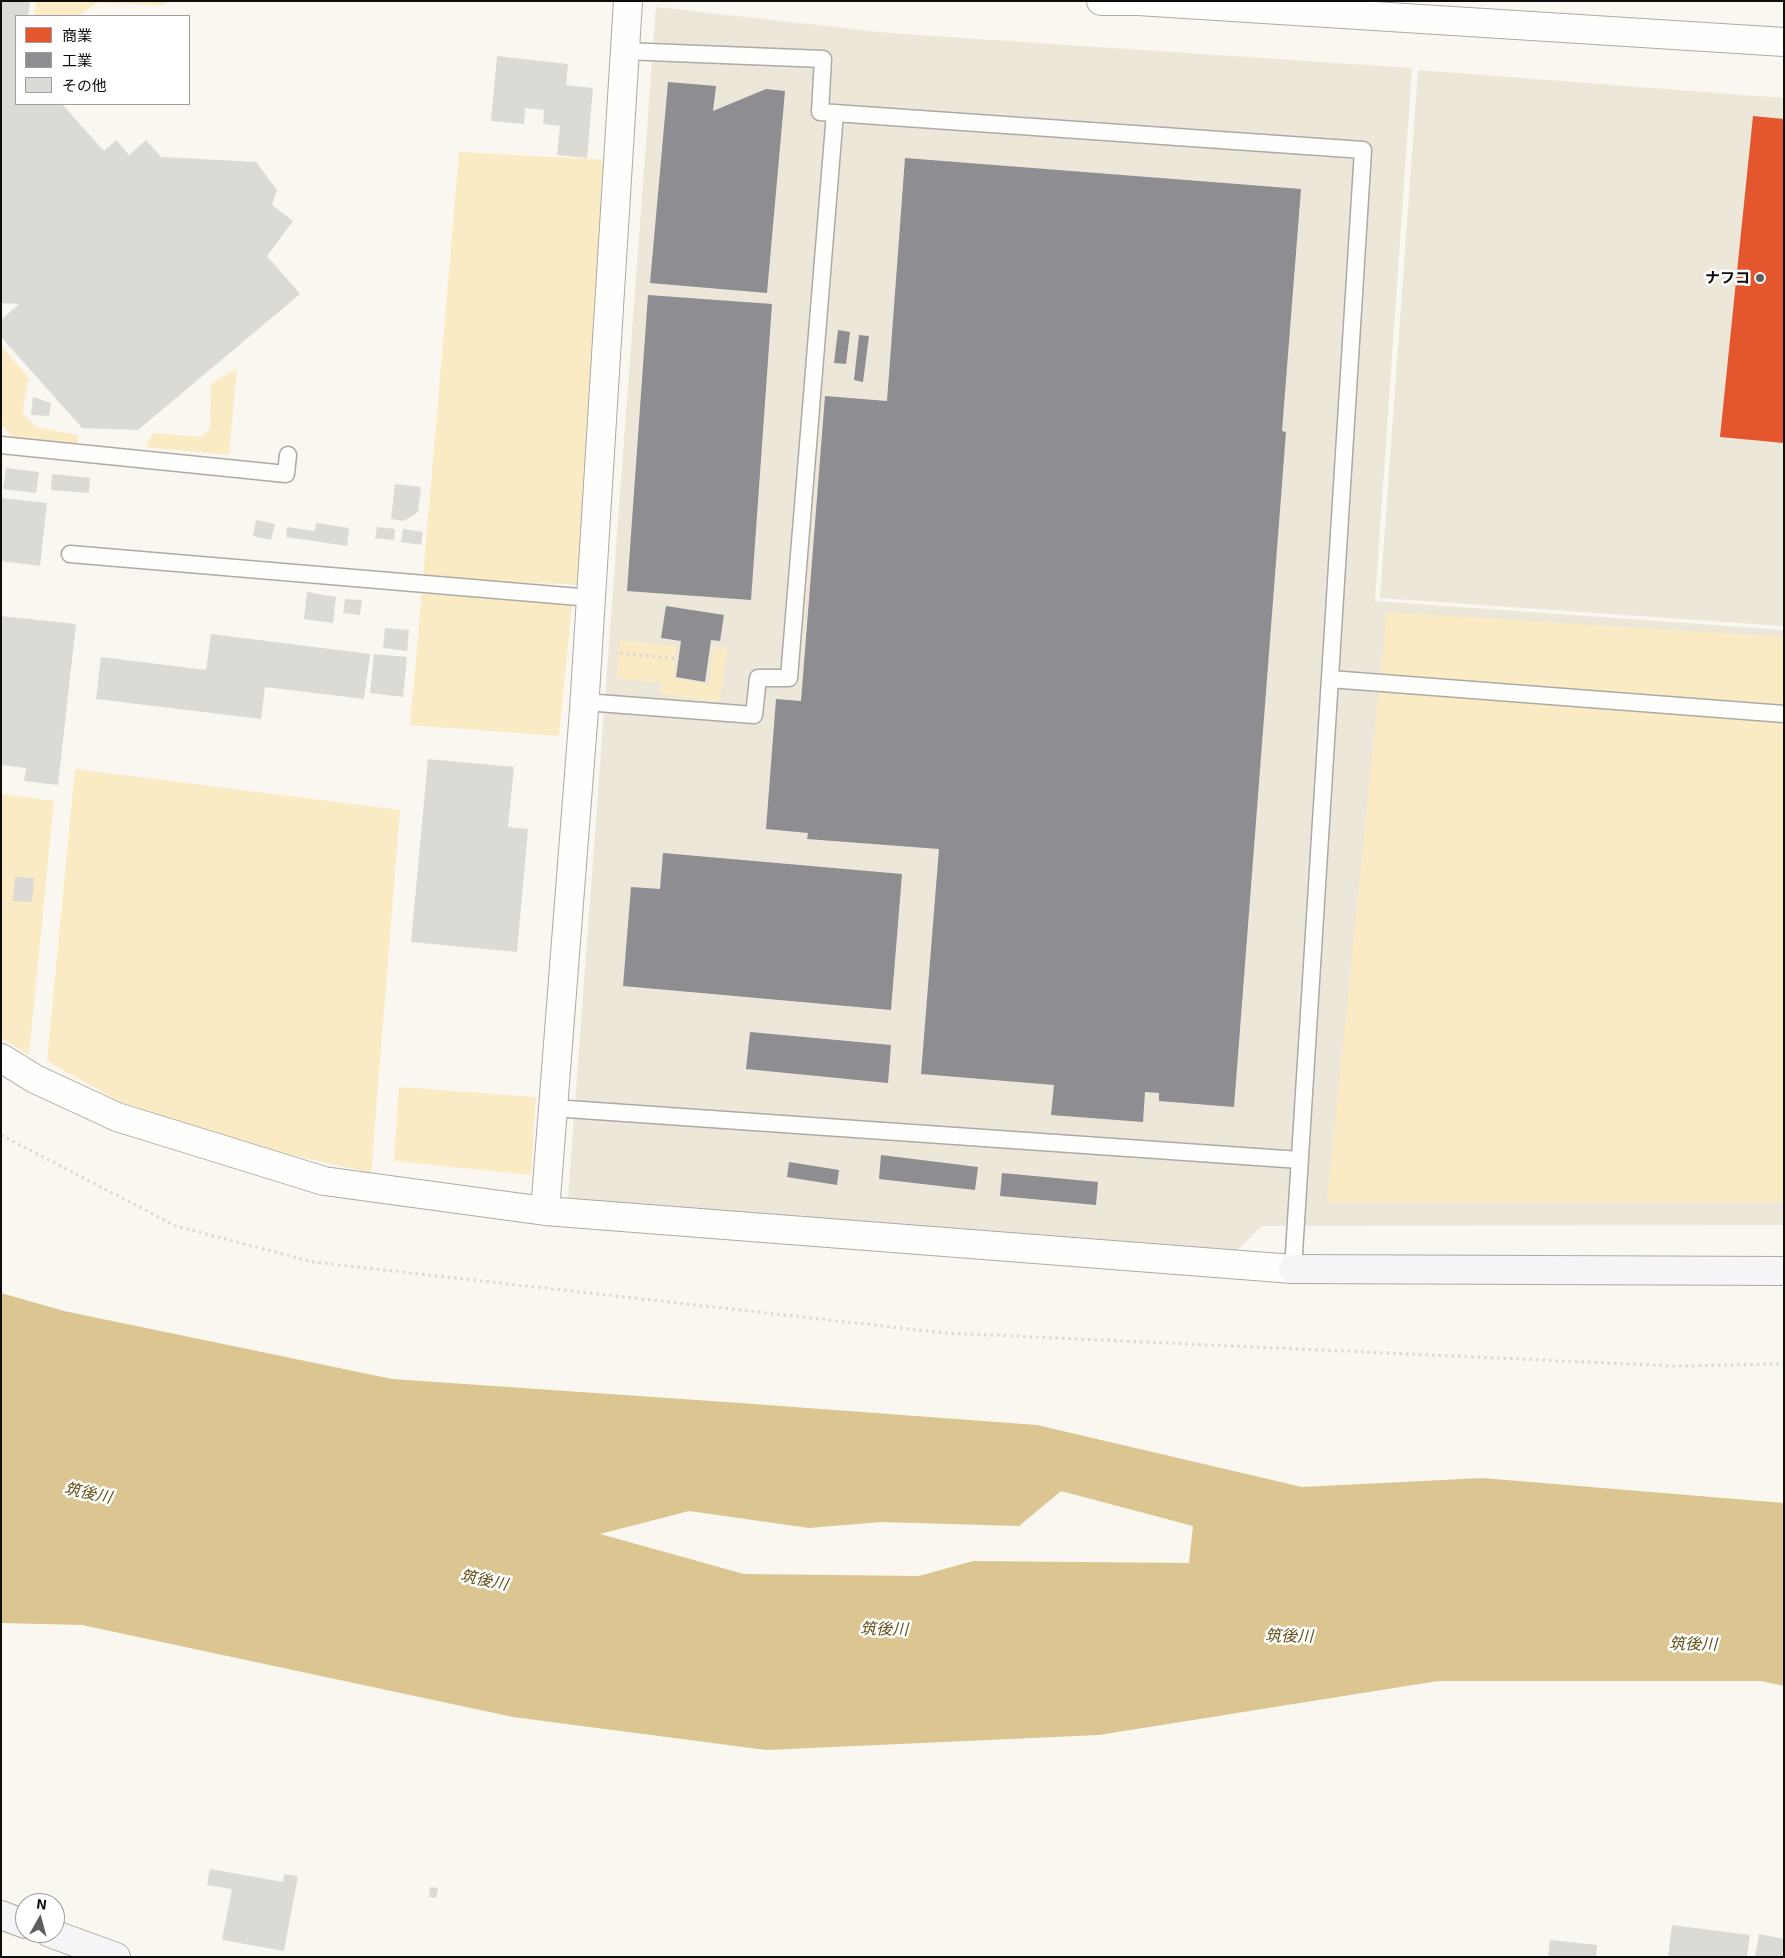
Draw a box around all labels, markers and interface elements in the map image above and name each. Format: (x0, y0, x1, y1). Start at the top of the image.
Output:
legend (15, 15, 190, 105)
text: 商業 (62, 26, 92, 44)
text: 工業 (62, 51, 92, 69)
text: その他 (62, 76, 107, 94)
place label: ナフコ (1705, 269, 1750, 287)
marker: ナフコ (1754, 272, 1766, 284)
water label: 筑後川 (63, 1479, 113, 1507)
water label: 筑後川 (459, 1566, 509, 1594)
water label: 筑後川 (860, 1619, 908, 1639)
water label: 筑後川 (1265, 1626, 1313, 1646)
water label: 筑後川 (1669, 1634, 1717, 1654)
north arrow (15, 1893, 65, 1943)
text: N (36, 1895, 48, 1913)

